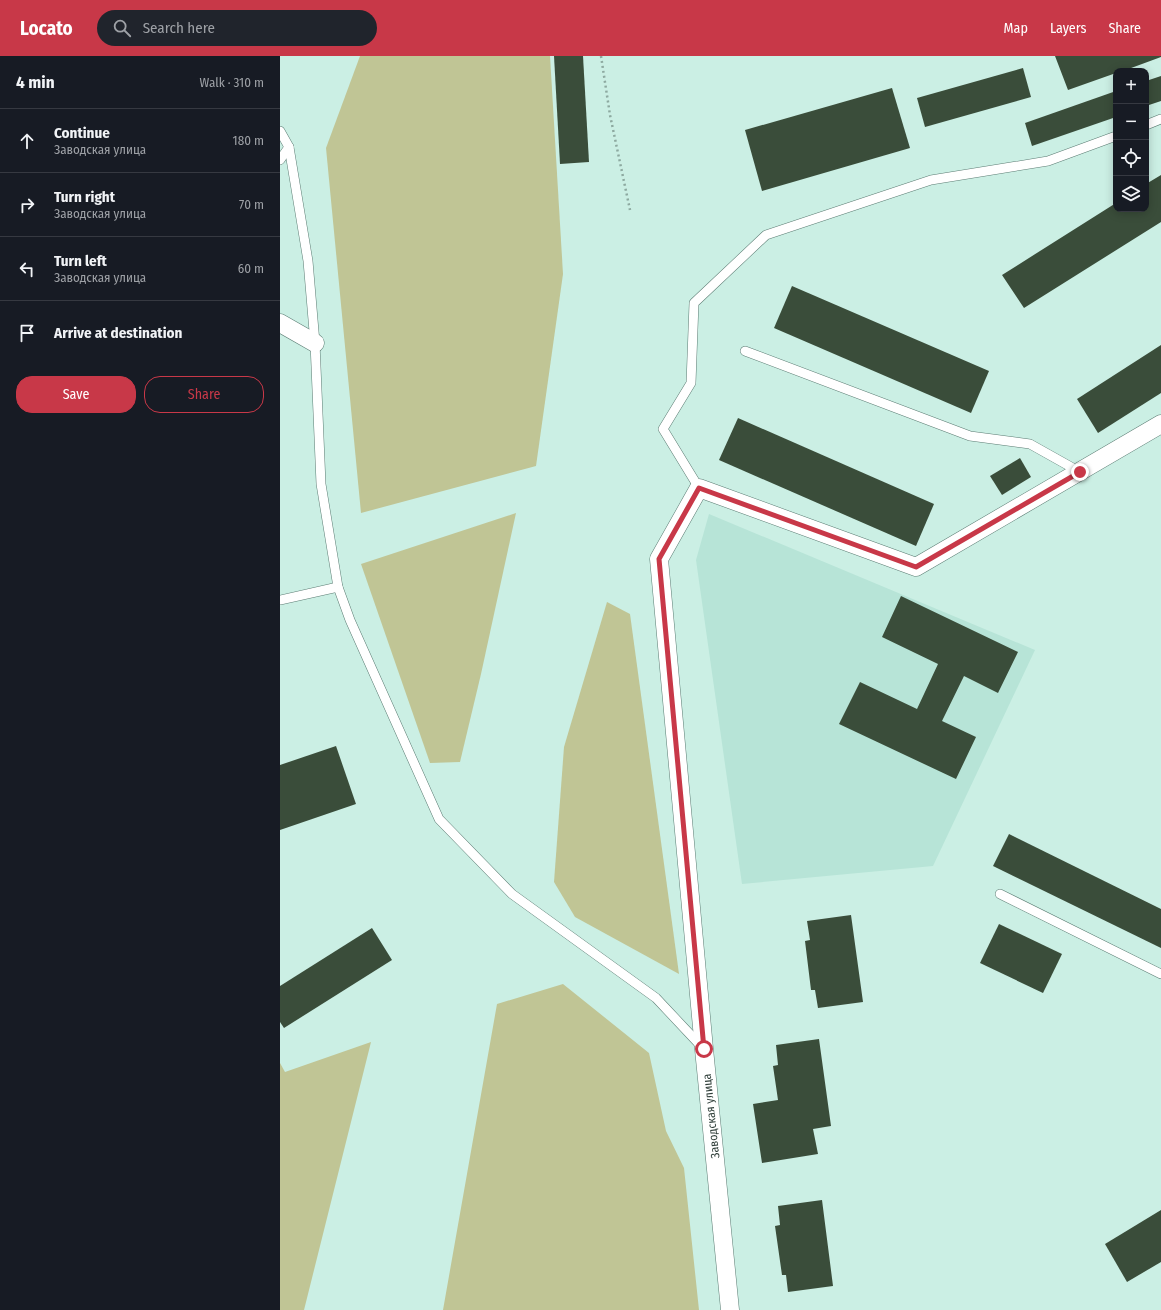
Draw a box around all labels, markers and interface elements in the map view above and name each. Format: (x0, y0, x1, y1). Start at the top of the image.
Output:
search box (97, 10, 377, 46)
text: Locato (20, 17, 73, 40)
icon: search (111, 17, 133, 39)
text: Search here (143, 19, 215, 37)
text: Map (1004, 20, 1028, 37)
text: Layers (1050, 20, 1086, 37)
text: Share (1108, 20, 1141, 37)
map controls (1113, 68, 1149, 212)
button: + (1113, 68, 1149, 104)
text: 4 min (16, 72, 55, 93)
text: Walk · 310 m (200, 75, 264, 90)
button: − (1113, 104, 1149, 140)
text: Continue (54, 124, 110, 142)
icon: ahead (16, 130, 38, 152)
text: 180 m (233, 133, 264, 148)
button: locate (1113, 140, 1149, 176)
text: Заводская улица (54, 142, 146, 157)
button: layers (1113, 176, 1149, 212)
text: Turn right (54, 188, 115, 206)
icon: right (16, 194, 38, 216)
text: 70 m (239, 197, 264, 212)
text: Заводская улица (54, 206, 146, 221)
text: Turn left (54, 252, 107, 270)
icon: left (16, 258, 38, 280)
text: 60 m (238, 261, 264, 276)
text: Заводская улица (54, 270, 146, 285)
icon: arrive (16, 322, 38, 344)
text: Arrive at destination (54, 324, 182, 342)
button: Save (16, 376, 136, 413)
button: Share (144, 376, 264, 413)
route end (1071, 463, 1089, 481)
route start (695, 1040, 713, 1058)
street label: Заводская улица (700, 1073, 722, 1159)

